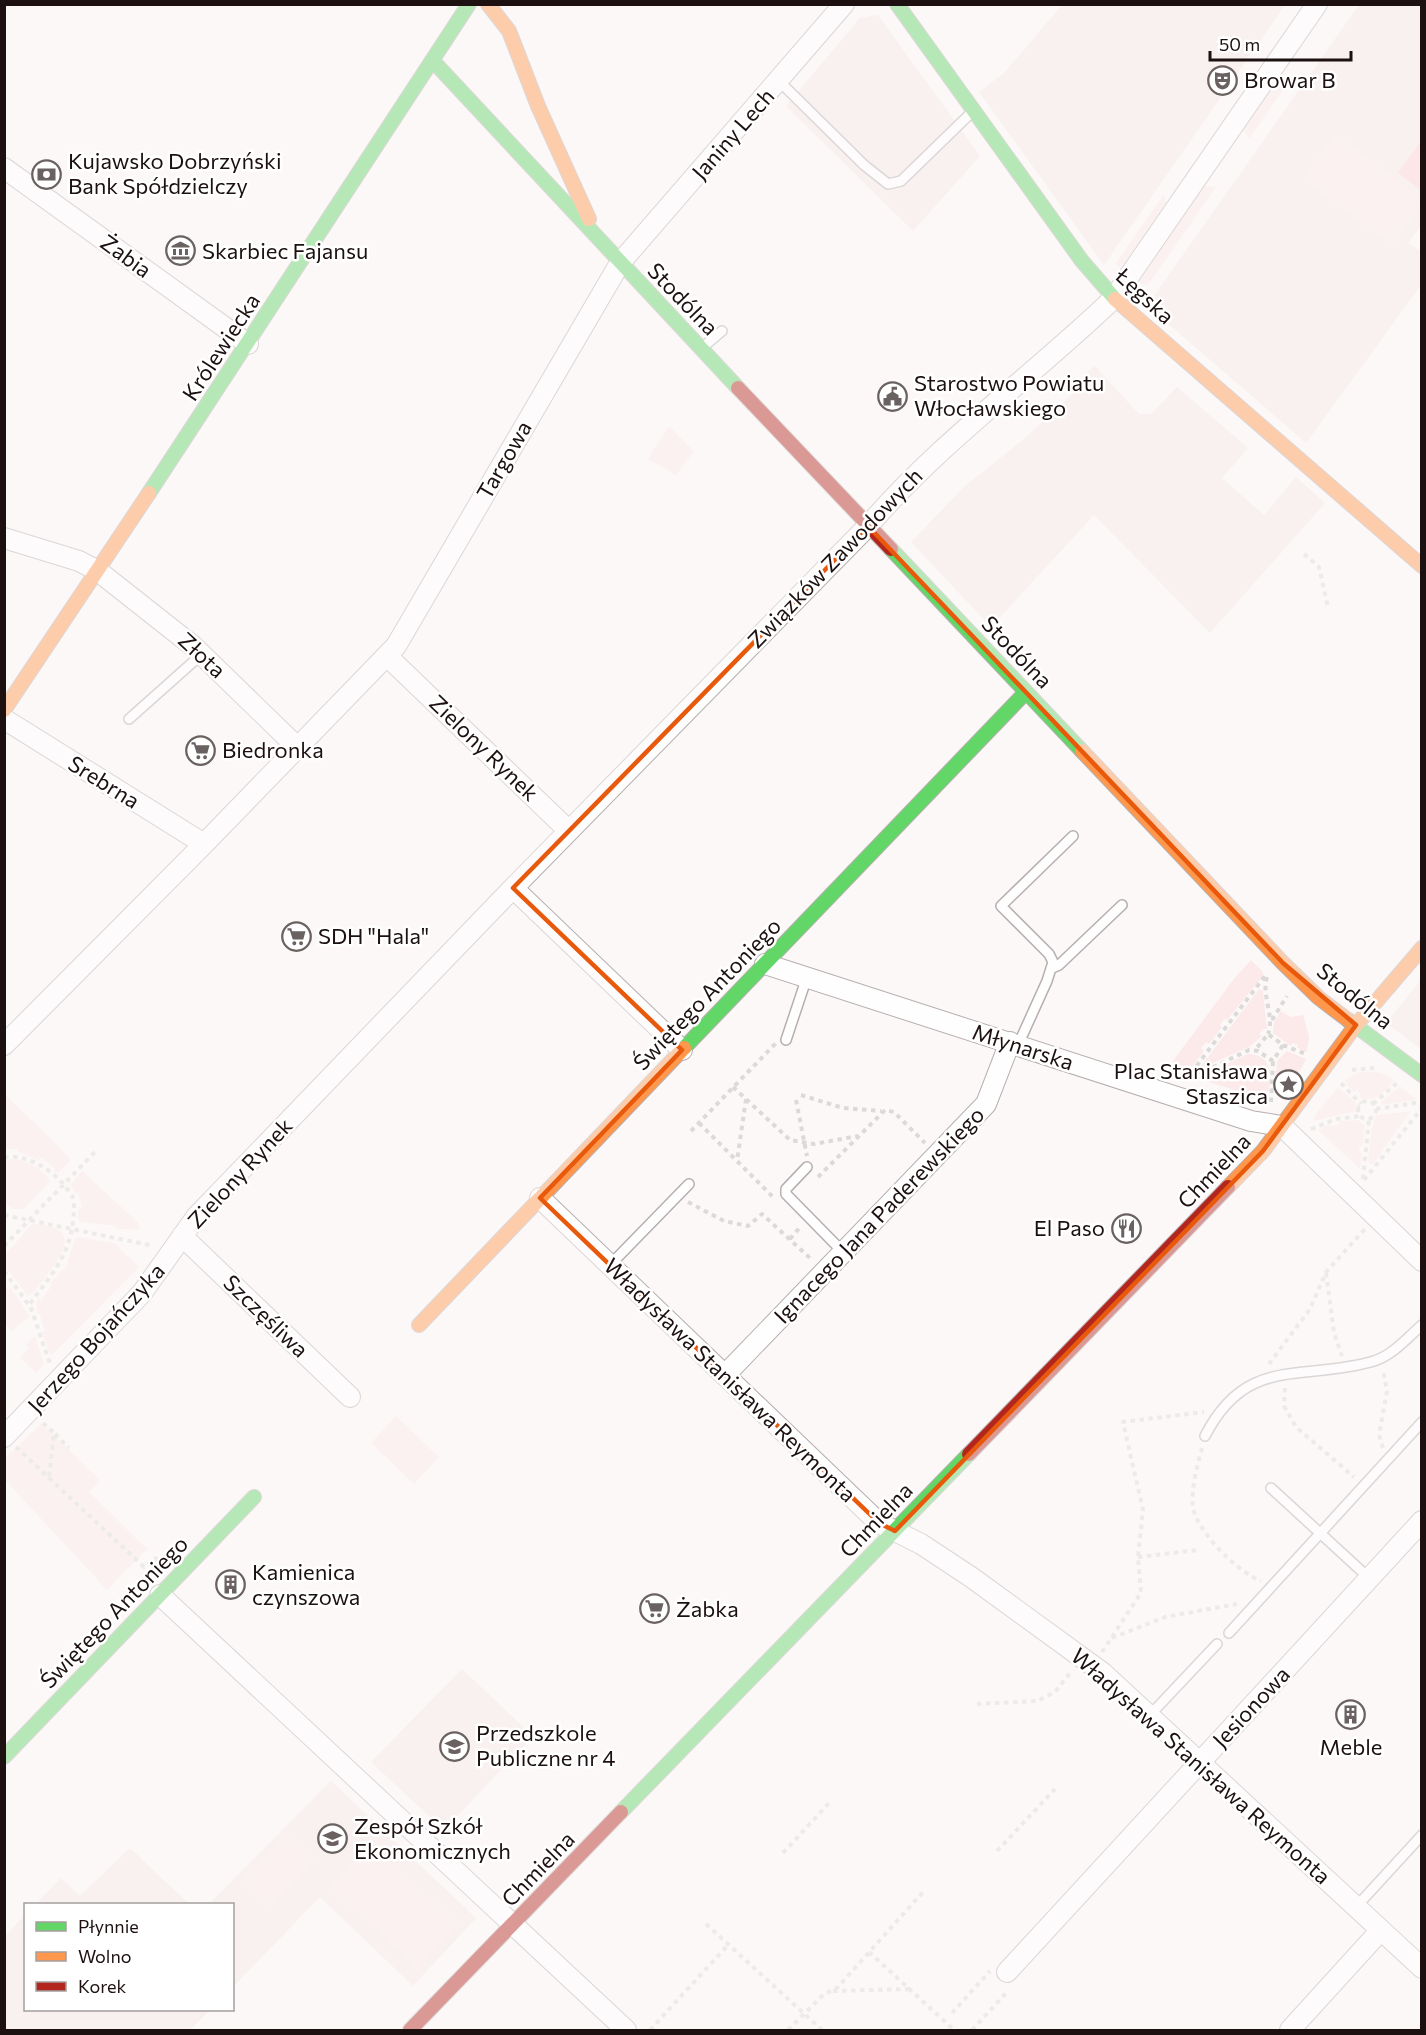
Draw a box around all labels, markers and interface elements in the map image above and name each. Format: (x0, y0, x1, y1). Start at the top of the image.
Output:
scale bar (1210, 24, 1351, 62)
text: 50 m (1219, 33, 1260, 55)
theatre icon: Browar B (1207, 64, 1239, 96)
place label: Browar B (1244, 66, 1335, 93)
street label: Janiny Lech (686, 83, 779, 185)
place label: Kujawsko Dobrzyński Bank Spółdzielczy (68, 147, 282, 199)
bank icon: Kujawsko Dobrzyński Bank Spółdzielczy (31, 158, 63, 190)
street label: Żabia (96, 228, 157, 283)
museum icon: Skarbiec Fajansu (165, 235, 197, 267)
place label: Skarbiec Fajansu (202, 237, 368, 264)
street label: Stodólna (642, 257, 724, 340)
street label: Łęgska (1110, 261, 1180, 329)
street label: Królewiecka (176, 288, 265, 405)
place label: Starostwo Powiatu Włocławskiego (914, 369, 1104, 421)
public building icon: Starostwo Powiatu Włocławskiego (877, 380, 909, 412)
street label: Targowa (470, 416, 537, 504)
street label: Związków Zawodowych (742, 462, 928, 653)
street label: Stodólna (976, 610, 1058, 693)
street label: Złota (173, 626, 232, 683)
street label: Zielony Rynek (424, 689, 544, 806)
supermarket icon: Biedronka (185, 734, 217, 766)
place label: Biedronka (222, 736, 324, 763)
street label: Srebrna (64, 749, 145, 814)
street label: Świętego Antoniego (627, 912, 786, 1075)
supermarket icon: SDH "Hala" (281, 920, 313, 952)
place label: SDH "Hala" (318, 922, 429, 949)
street label: Stodólna (1312, 957, 1399, 1035)
street label: Młynarska (969, 1017, 1077, 1076)
place label: Plac Stanisława Staszica (1114, 1057, 1268, 1109)
place icon: Plac Stanisława Staszica (1273, 1068, 1305, 1100)
street label: Ignacego Jana Paderewskiego (768, 1101, 989, 1329)
street label: Zielony Rynek (182, 1112, 298, 1233)
street label: Chmielna (1171, 1128, 1256, 1214)
restaurant icon: El Paso (1110, 1212, 1142, 1244)
place label: El Paso (1034, 1214, 1105, 1241)
street label: Władysława Stanisława Reymonta (599, 1252, 862, 1507)
street label: Jerzego Bojańczyka (21, 1257, 170, 1418)
street label: Szczęśliwa (218, 1269, 314, 1363)
street label: Chmielna (833, 1477, 918, 1563)
street label: Świętego Antoniego (34, 1530, 193, 1693)
place label: Kamienica czynszowa (252, 1558, 360, 1610)
building icon: Kamienica czynszowa (215, 1569, 247, 1601)
supermarket icon: Żabka (639, 1593, 671, 1625)
place label: Żabka (676, 1595, 739, 1622)
street label: Władysława Stanisława Reymonta (1066, 1642, 1337, 1889)
street label: Jesionowa (1206, 1660, 1295, 1753)
building icon: Meble (1335, 1699, 1367, 1731)
place label: Przedszkole Publiczne nr 4 (476, 1719, 615, 1771)
school or university icon: Przedszkole Publiczne nr 4 (439, 1730, 471, 1762)
place label: Meble (1320, 1733, 1382, 1760)
place label: Zespół Szkół Ekonomicznych (354, 1812, 511, 1864)
school or university icon: Zespół Szkół Ekonomicznych (317, 1823, 349, 1855)
street label: Chmielna (495, 1826, 580, 1912)
legend (24, 1903, 234, 2011)
text: Płynnie (78, 1915, 139, 1937)
text: Wolno (78, 1945, 132, 1967)
text: Korek (78, 1975, 127, 1997)

